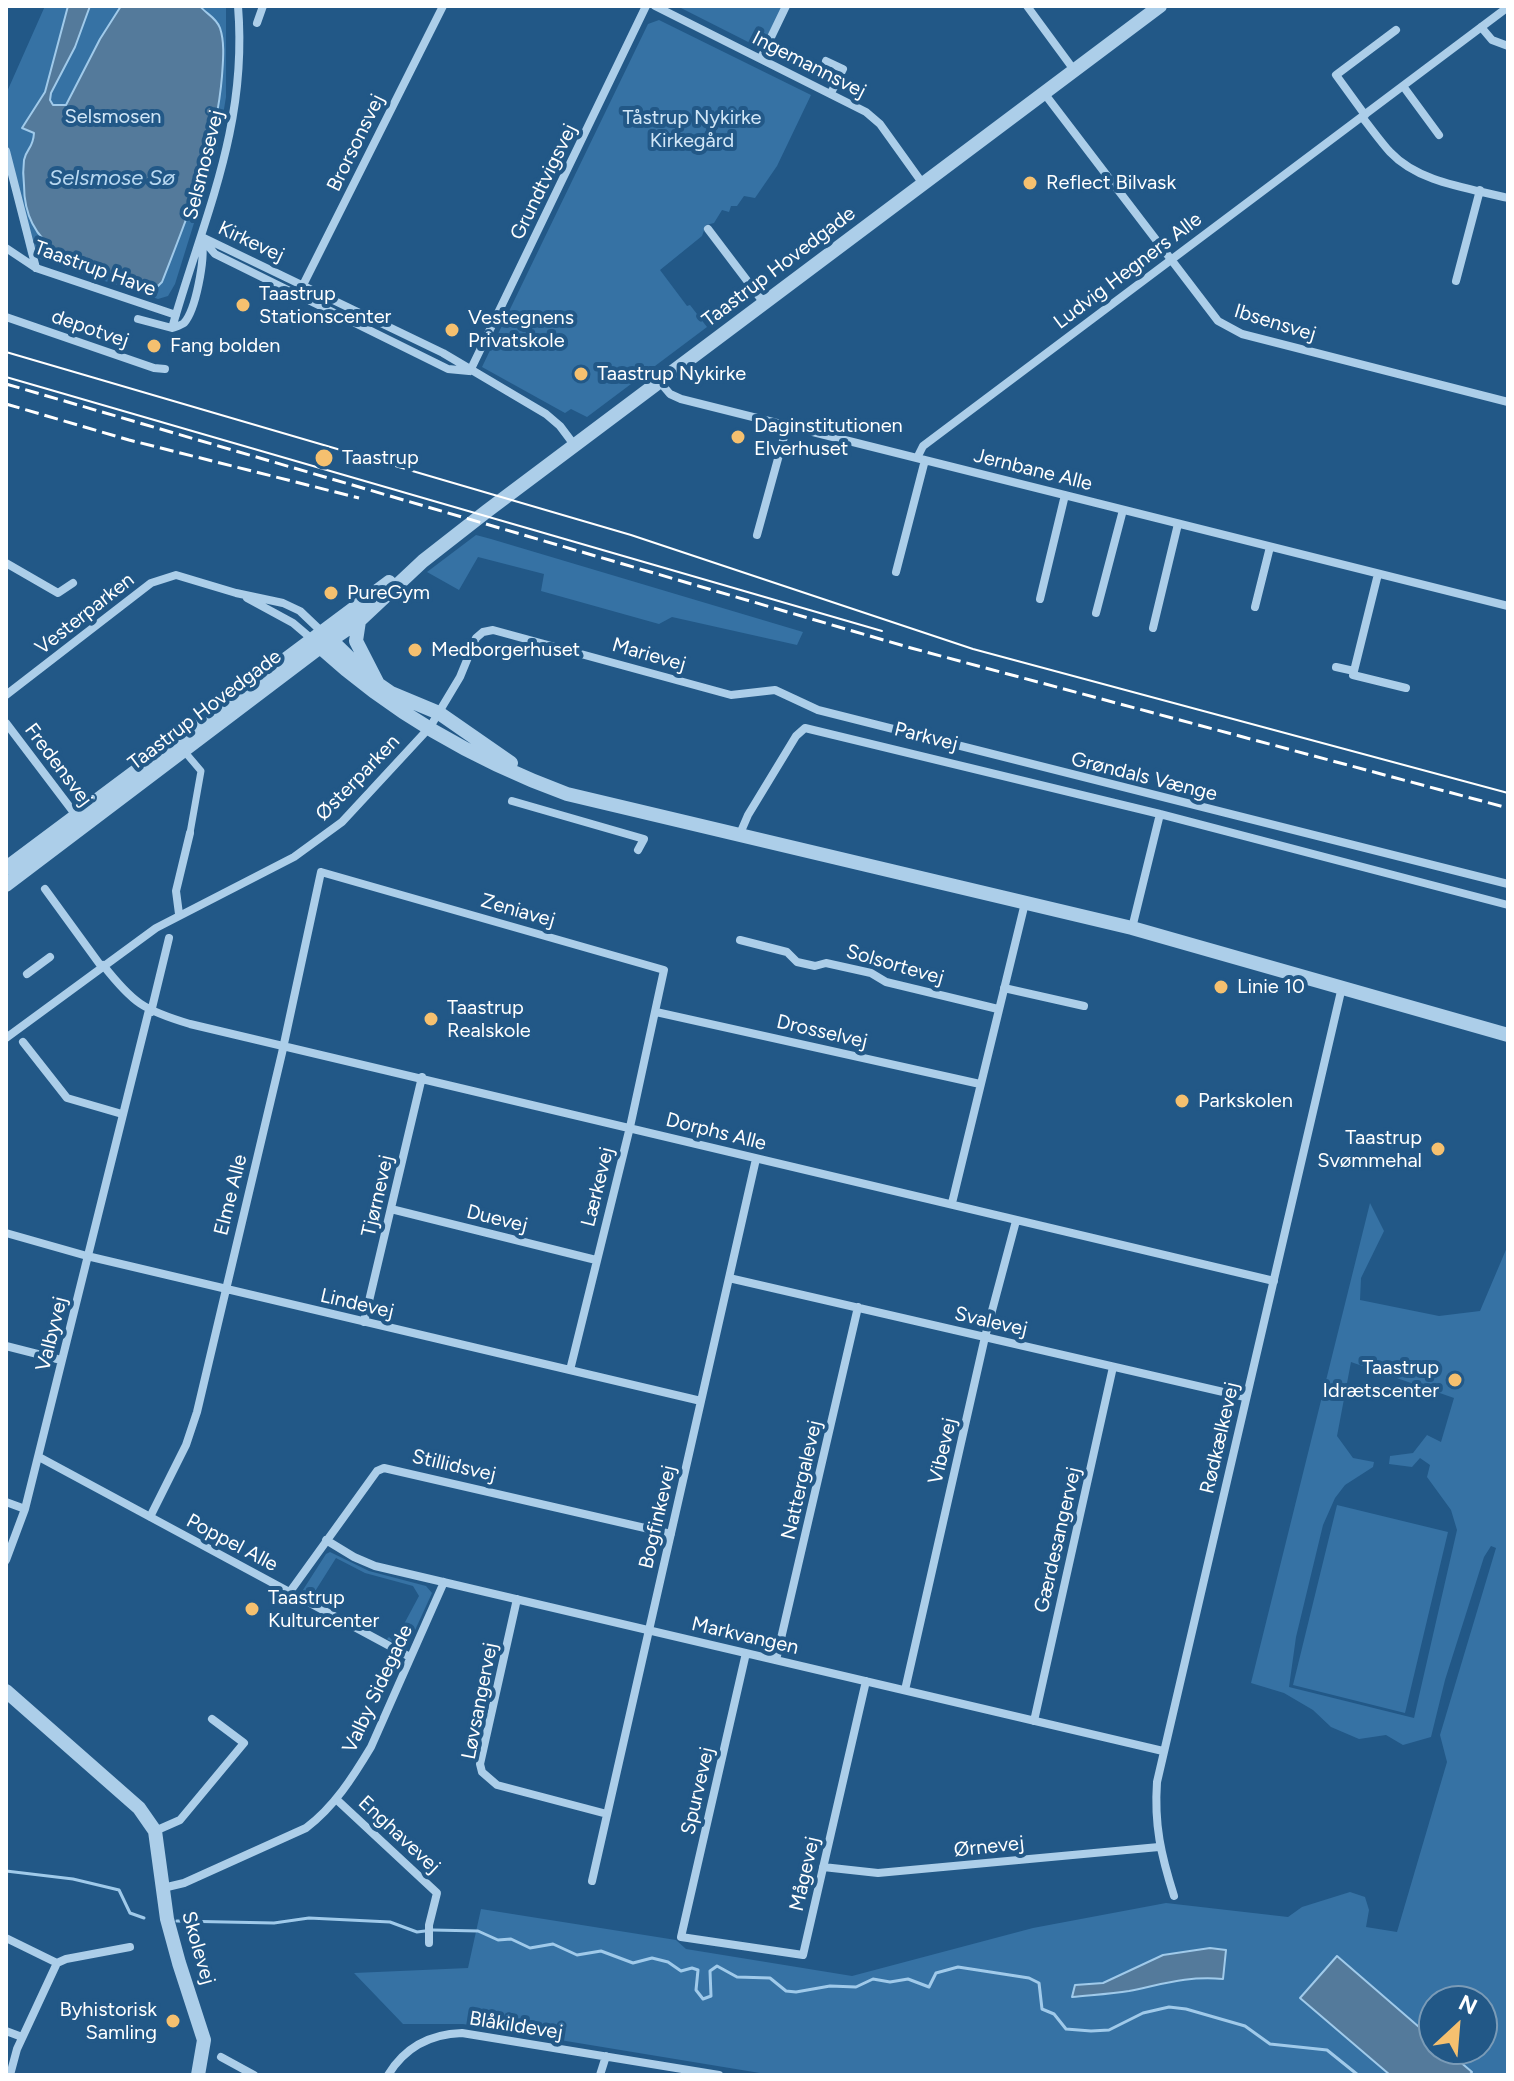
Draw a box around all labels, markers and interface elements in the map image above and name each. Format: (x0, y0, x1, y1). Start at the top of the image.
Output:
street label: Ingemannsvej (748, 26, 870, 104)
street label: Brorsonsvej (322, 90, 390, 196)
park label: Selsmosen (65, 105, 161, 129)
park label: Tåstrup Nykirke Kirkegård (622, 106, 762, 153)
street label: Selsmosevej (179, 108, 229, 222)
street label: Grundtvigsvej (506, 120, 582, 244)
water label: Selsmose Sø (49, 166, 175, 192)
place label: Reflect Bilvask (1046, 171, 1176, 195)
marker: Reflect Bilvask (1021, 174, 1039, 192)
street label: Taastrup Hovedgade (698, 202, 860, 332)
street label: Ludvig Hegners Alle (1049, 208, 1207, 334)
street label: Kirkevej (214, 216, 288, 268)
street label: Taastrup Have (31, 236, 159, 302)
place label: Taastrup Stationscenter (259, 282, 391, 329)
marker: Taastrup Stationscenter (234, 296, 252, 314)
street label: Ibsensvej (1231, 299, 1319, 347)
street label: depotvej (48, 305, 132, 353)
place label: Vestegnens Privatskole (468, 306, 574, 353)
marker: Vestegnens Privatskole (443, 321, 461, 339)
place label: Fang bolden (170, 334, 280, 358)
marker: Fang bolden (145, 337, 163, 355)
place label: Taastrup Nykirke (597, 362, 746, 386)
marker: Taastrup Nykirke (572, 365, 590, 383)
place label: Daginstitutionen Elverhuset (754, 414, 903, 461)
marker: Daginstitutionen Elverhuset (729, 428, 747, 446)
street label: Jernbane Alle (971, 444, 1095, 496)
place label: Taastrup (342, 446, 419, 470)
marker: Taastrup (313, 447, 335, 469)
street label: Vesterparken (31, 568, 139, 660)
place label: PureGym (347, 581, 430, 605)
marker: PureGym (322, 584, 340, 602)
street label: Marievej (609, 633, 689, 677)
place label: Medborgerhuset (431, 638, 580, 662)
marker: Medborgerhuset (406, 641, 424, 659)
street label: Taastrup Hovedgade (124, 645, 286, 775)
street label: Parkvej (892, 718, 960, 756)
street label: Fredensvej (19, 719, 97, 811)
street label: Østerparken (311, 730, 405, 826)
street label: Grøndals Vænge (1068, 747, 1220, 807)
street label: Zeniavej (478, 889, 558, 933)
street label: Solsortevej (843, 940, 947, 990)
place label: Linie 10 (1237, 975, 1305, 999)
marker: Linie 10 (1212, 978, 1230, 996)
place label: Taastrup Realskole (447, 996, 531, 1043)
marker: Taastrup Realskole (422, 1010, 440, 1028)
street label: Drosselvej (774, 1010, 870, 1054)
place label: Parkskolen (1198, 1089, 1293, 1113)
marker: Parkskolen (1173, 1092, 1191, 1110)
street label: Dorphs Alle (663, 1108, 769, 1156)
place label: Taastrup Svømmehal (1317, 1126, 1422, 1173)
marker: Taastrup Svømmehal (1429, 1140, 1447, 1158)
street label: Lærkevej (577, 1145, 619, 1229)
street label: Elme Alle (209, 1152, 253, 1238)
street label: Tjørnevej (357, 1153, 399, 1239)
street label: Duevej (464, 1200, 530, 1238)
street label: Lindevej (318, 1284, 396, 1324)
street label: Valbyvej (31, 1294, 73, 1374)
street label: Svalevej (952, 1302, 1030, 1342)
place label: Taastrup Idrætscenter (1323, 1356, 1439, 1403)
marker: Taastrup Idrætscenter (1446, 1371, 1464, 1389)
street label: Rødkælkevej (1196, 1380, 1244, 1496)
street label: Vibevej (924, 1415, 962, 1487)
street label: Nattergalevej (777, 1418, 827, 1542)
street label: Stillidsvej (410, 1445, 498, 1487)
street label: Bogfinkevej (634, 1463, 682, 1571)
street label: Gærdesangervej (1030, 1465, 1086, 1615)
street label: Poppel Alle (182, 1509, 282, 1577)
place label: Taastrup Kulturcenter (268, 1586, 379, 1633)
marker: Taastrup Kulturcenter (243, 1600, 261, 1618)
street label: Markvangen (689, 1612, 801, 1660)
street label: Valby Sidegade (338, 1621, 418, 1757)
street label: Løvsangervej (457, 1640, 503, 1762)
street label: Spurvevej (676, 1745, 720, 1837)
street label: Enghavevej (353, 1791, 445, 1879)
street label: Ørnevej (953, 1831, 1025, 1863)
street label: Mågevej (785, 1834, 825, 1914)
street label: Skolevej (176, 1909, 220, 1987)
north arrow (1418, 1985, 1498, 2065)
text: N (1454, 1989, 1481, 2021)
place label: Byhistorisk Samling (60, 1998, 157, 2045)
street label: Blåkildevej (468, 2007, 564, 2045)
marker: Byhistorisk Samling (164, 2012, 182, 2030)

